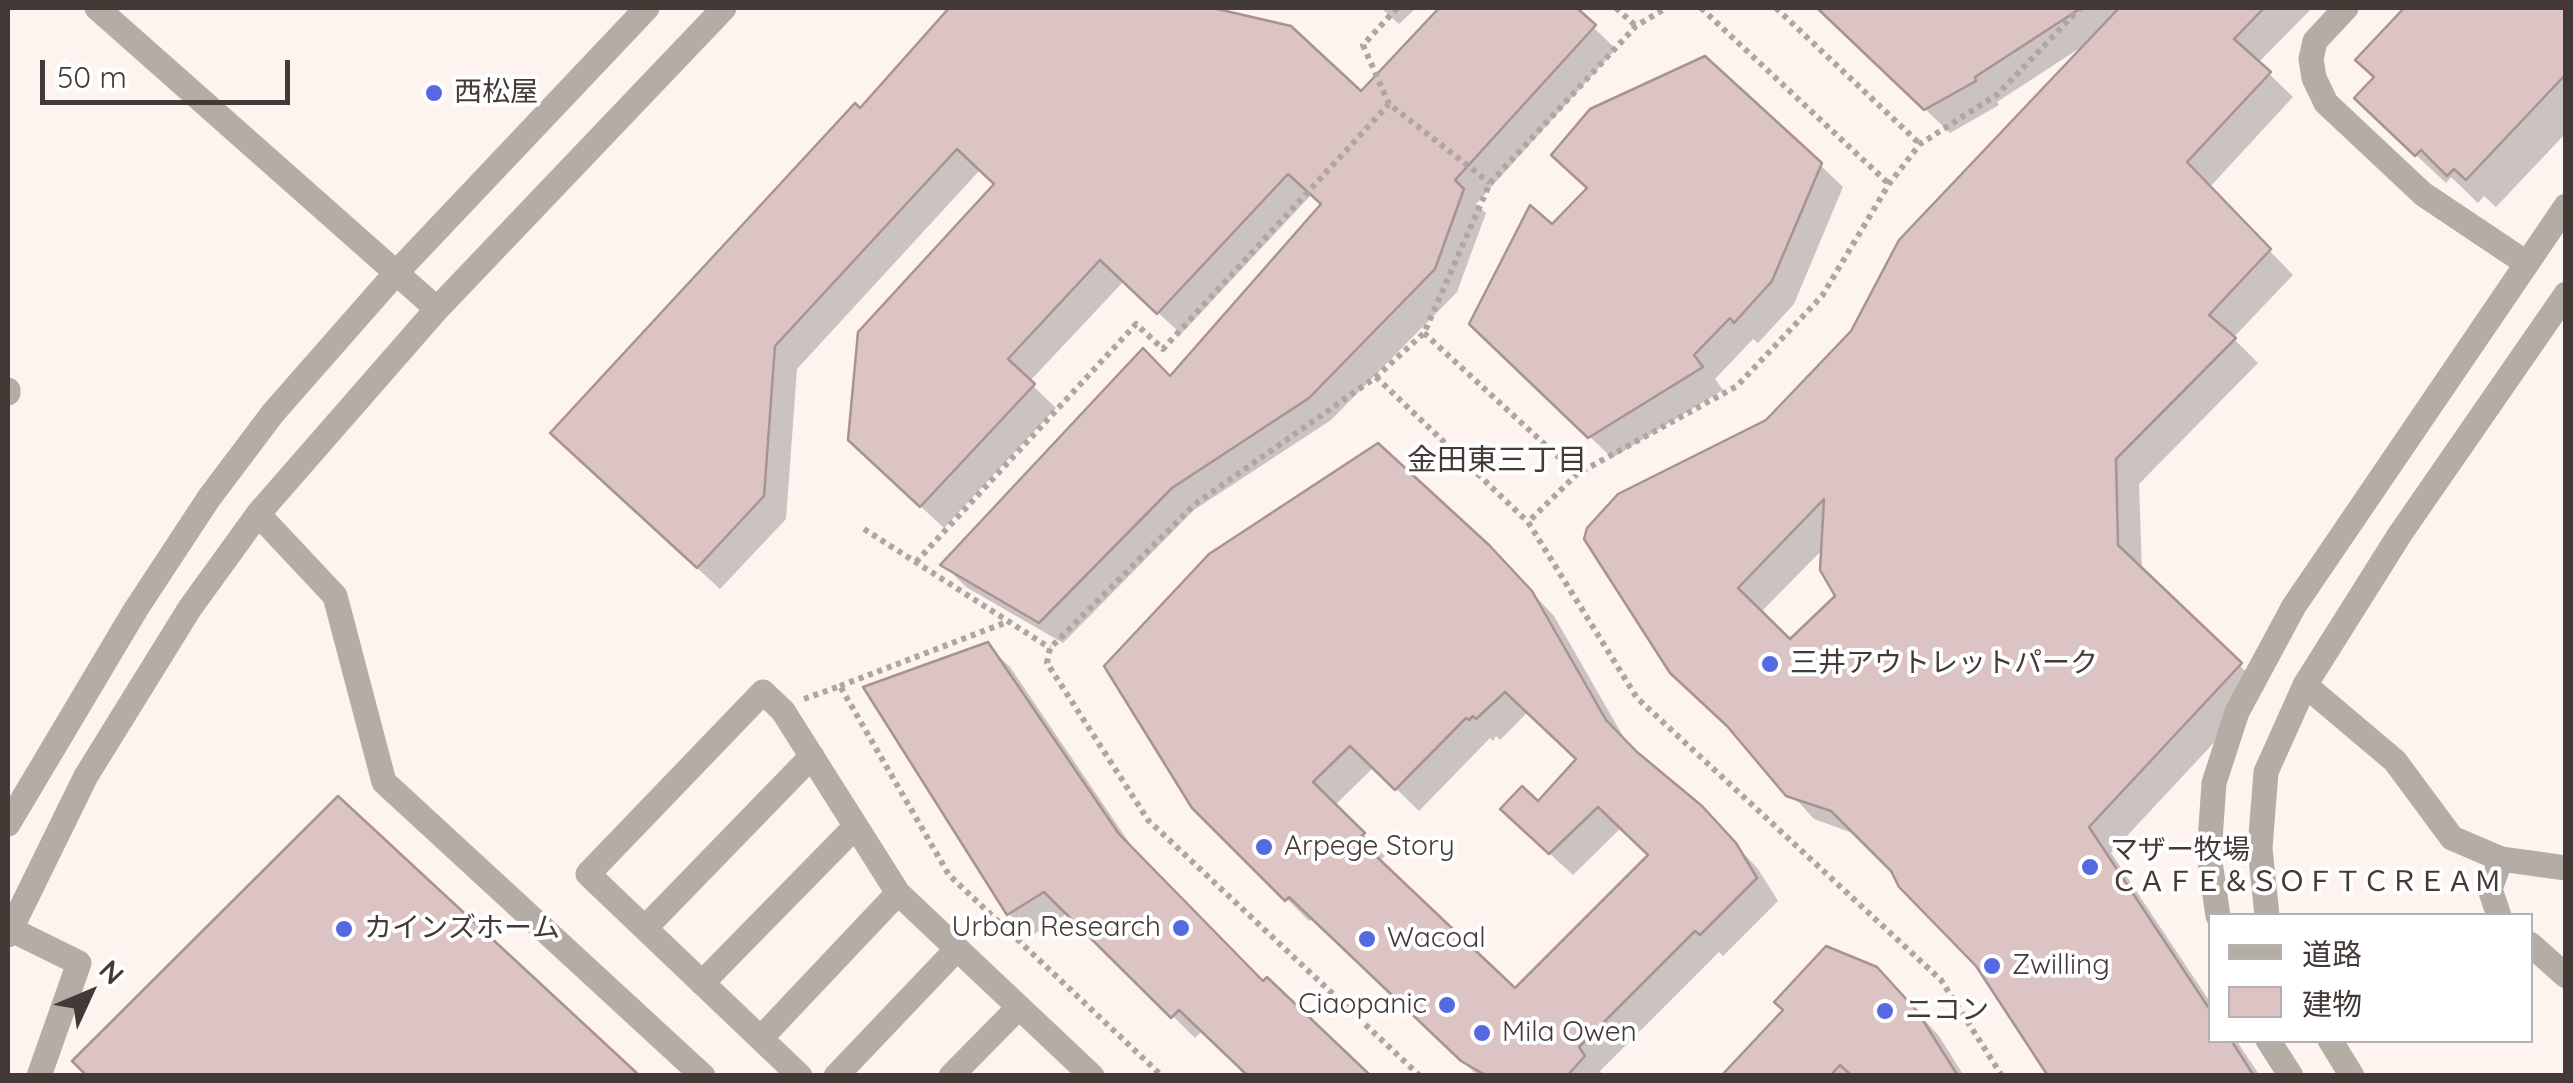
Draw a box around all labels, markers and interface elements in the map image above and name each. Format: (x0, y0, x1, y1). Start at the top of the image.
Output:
scale bar (45, 40, 295, 102)
text: 50 m (57, 58, 127, 96)
place label: 西松屋 (454, 76, 538, 110)
marker: 西松屋 (423, 82, 445, 104)
district label: 金田東三丁目 (1407, 443, 1587, 479)
place label: 三井アウトレットパーク (1790, 647, 2098, 681)
marker: 三井アウトレットパーク (1759, 653, 1781, 675)
place label: Arpege Story (1284, 830, 1455, 864)
place label: マザー牧場 ＣＡＦＥ＆ＳＯＦＴＣＲＥＡＭ (2110, 834, 2502, 900)
marker: Arpege Story (1253, 836, 1275, 858)
marker: マザー牧場 ＣＡＦＥ＆ＳＯＦＴＣＲＥＡＭ (2079, 856, 2101, 878)
place label: Urban Research (951, 911, 1161, 945)
place label: カインズホーム (364, 912, 560, 946)
legend (2208, 913, 2533, 1043)
marker: Urban Research (1170, 917, 1192, 939)
marker: カインズホーム (333, 918, 355, 940)
place label: Wacoal (1387, 922, 1486, 956)
marker: Wacoal (1356, 928, 1378, 950)
text: 道路 (2302, 935, 2362, 973)
north arrow (40, 943, 140, 1043)
place label: Zwilling (2012, 949, 2110, 983)
text: N (92, 952, 132, 991)
marker: Zwilling (1981, 955, 2003, 977)
text: 建物 (2302, 985, 2362, 1023)
place label: Ciaopanic (1298, 988, 1427, 1022)
marker: Ciaopanic (1436, 994, 1458, 1016)
place label: ニコン (1905, 994, 1989, 1028)
marker: ニコン (1874, 1000, 1896, 1022)
place label: Mila Owen (1502, 1016, 1637, 1050)
marker: Mila Owen (1471, 1022, 1493, 1044)

